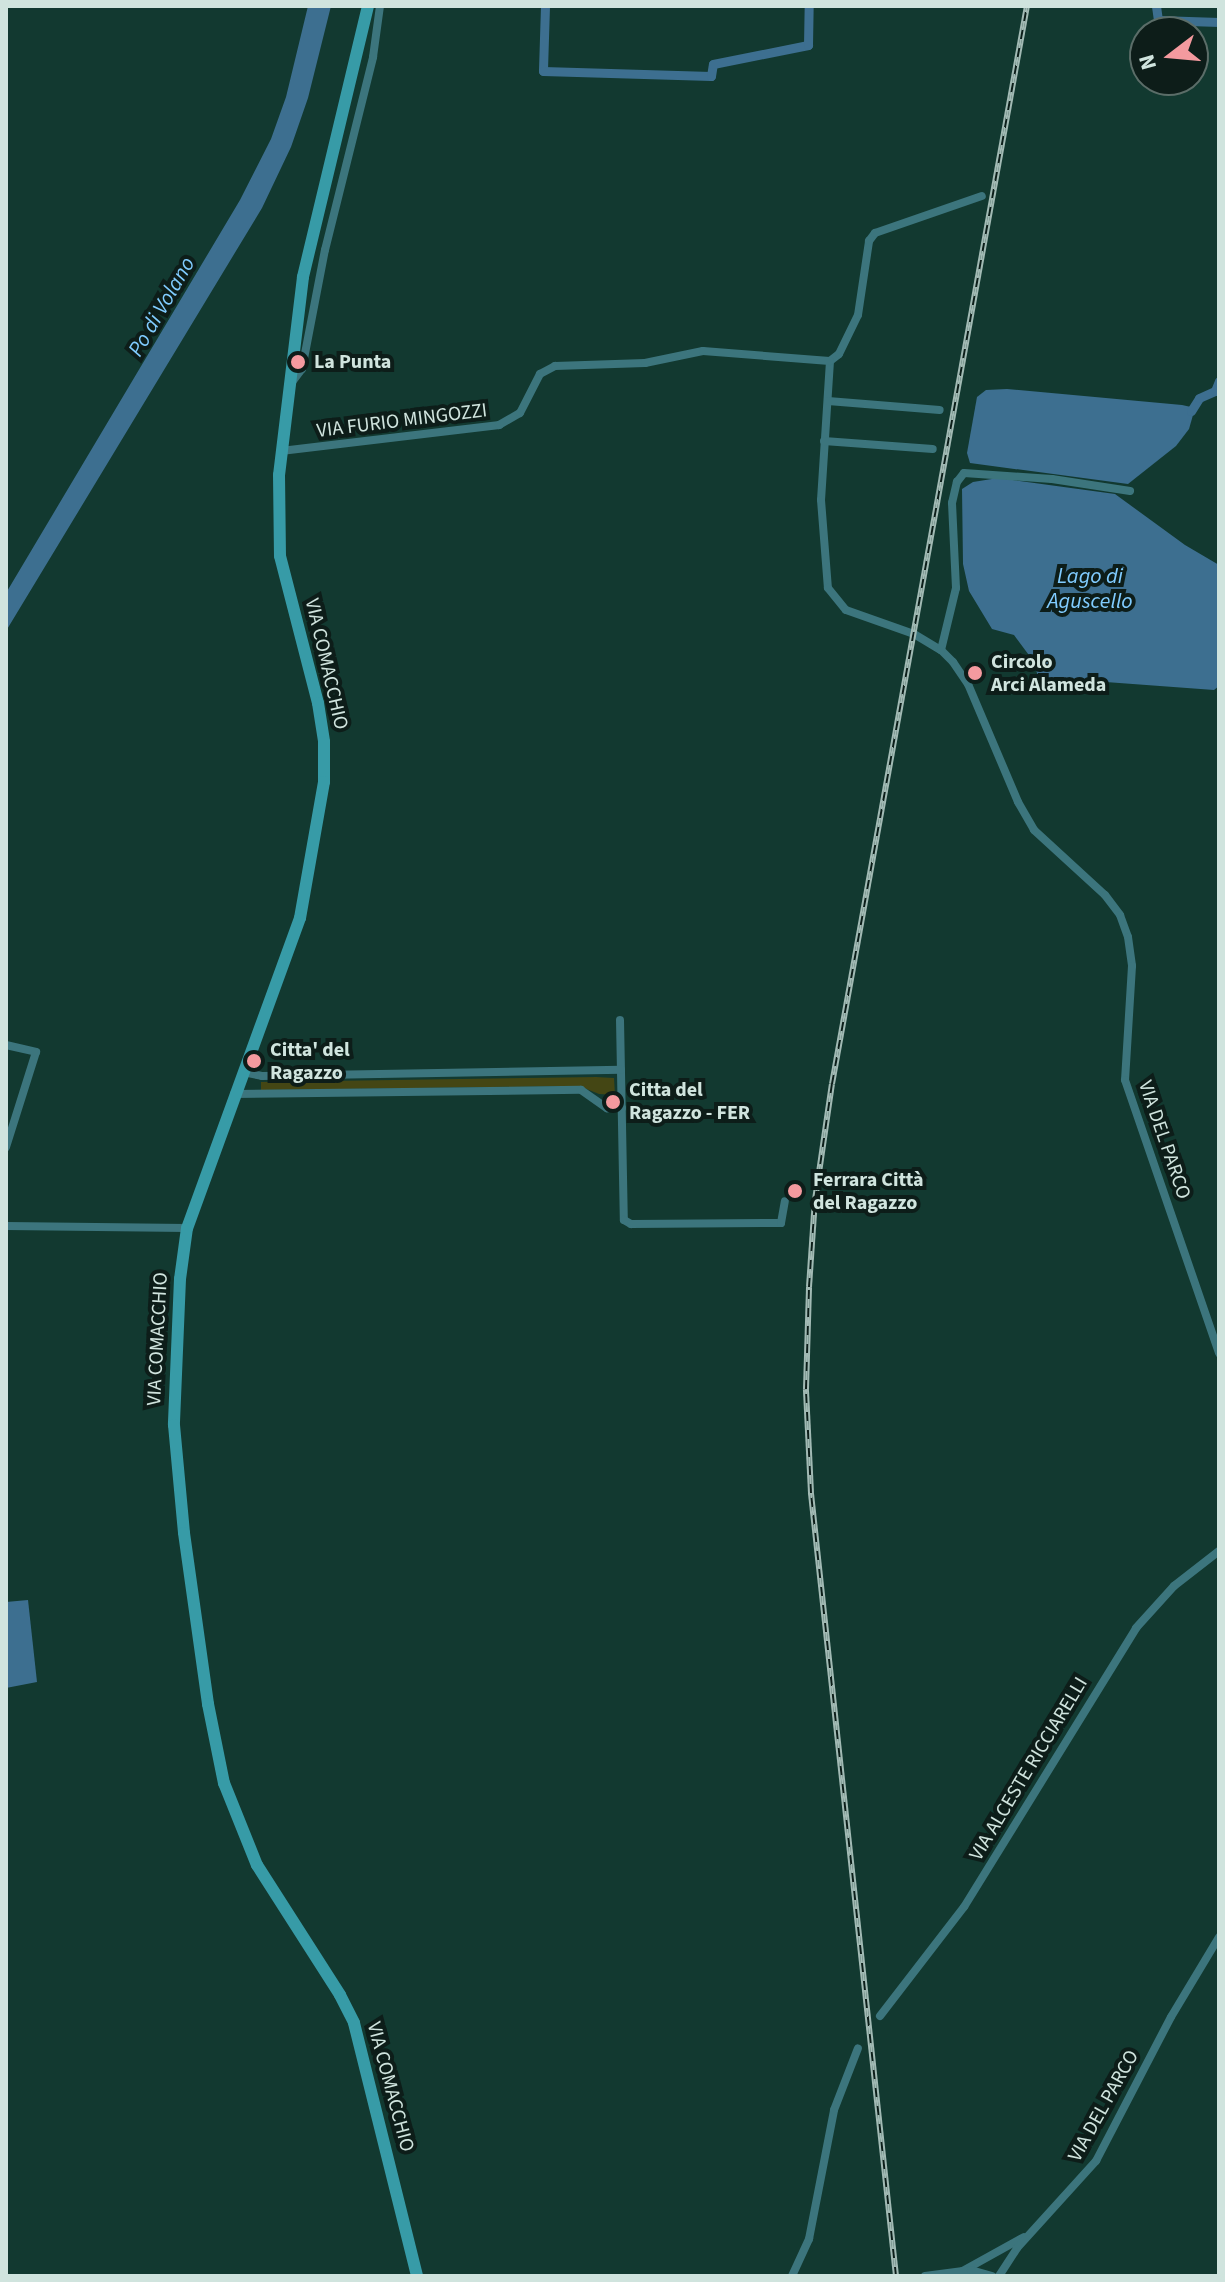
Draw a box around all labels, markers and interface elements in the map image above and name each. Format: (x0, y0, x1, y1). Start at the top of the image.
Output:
north arrow (1129, 16, 1209, 96)
text: N (1130, 51, 1165, 74)
water label: Po di Volano (123, 253, 201, 361)
place label: La Punta (314, 350, 391, 374)
marker: La Punta (289, 353, 307, 371)
street label: VIA FURIO MINGOZZI (315, 399, 489, 443)
water label: Lago di Aguscello (1047, 563, 1133, 614)
street label: VIA COMACCHIO (299, 596, 353, 732)
place label: Circolo Arci Alameda (991, 650, 1106, 697)
marker: Circolo Arci Alameda (966, 664, 984, 682)
place label: Citta' del Ragazzo (270, 1038, 350, 1085)
marker: Citta' del Ragazzo (245, 1052, 263, 1070)
place label: Citta del Ragazzo - FER (629, 1078, 750, 1125)
street label: VIA DEL PARCO (1133, 1078, 1195, 1202)
marker: Citta del Ragazzo - FER (604, 1093, 622, 1111)
place label: Ferrara Città del Ragazzo (813, 1168, 924, 1215)
marker: Ferrara Città del Ragazzo (784, 1180, 806, 1202)
street label: VIA COMACCHIO (143, 1272, 173, 1406)
street label: VIA ALCESTE RICCIARELLI (965, 1673, 1093, 1865)
street label: VIA COMACCHIO (361, 2019, 419, 2155)
street label: VIA DEL PARCO (1064, 2046, 1144, 2166)

